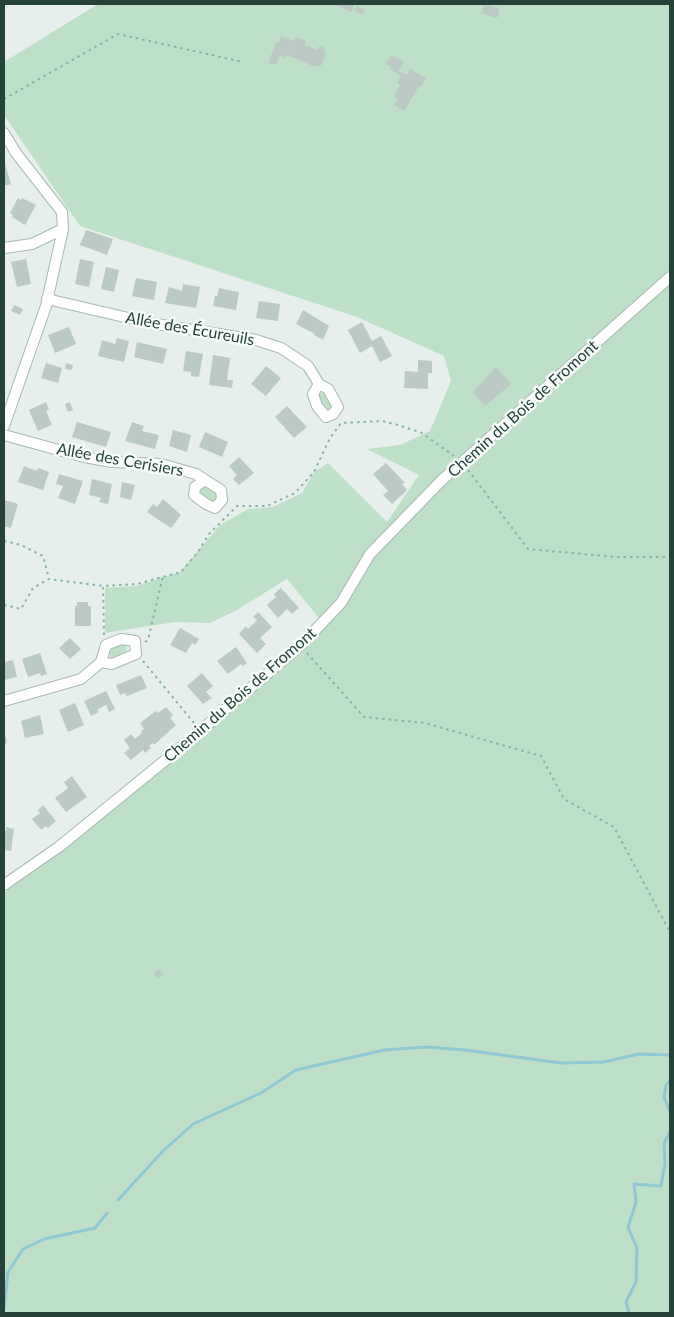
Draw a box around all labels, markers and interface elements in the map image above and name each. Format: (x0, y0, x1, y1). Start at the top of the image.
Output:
street label: Allée des Écureuils (124, 308, 256, 350)
street label: Chemin du Bois de Fromont (444, 336, 602, 482)
street label: Allée des Cerisiers (55, 439, 185, 481)
street label: Chemin du Bois de Fromont (160, 624, 320, 766)

